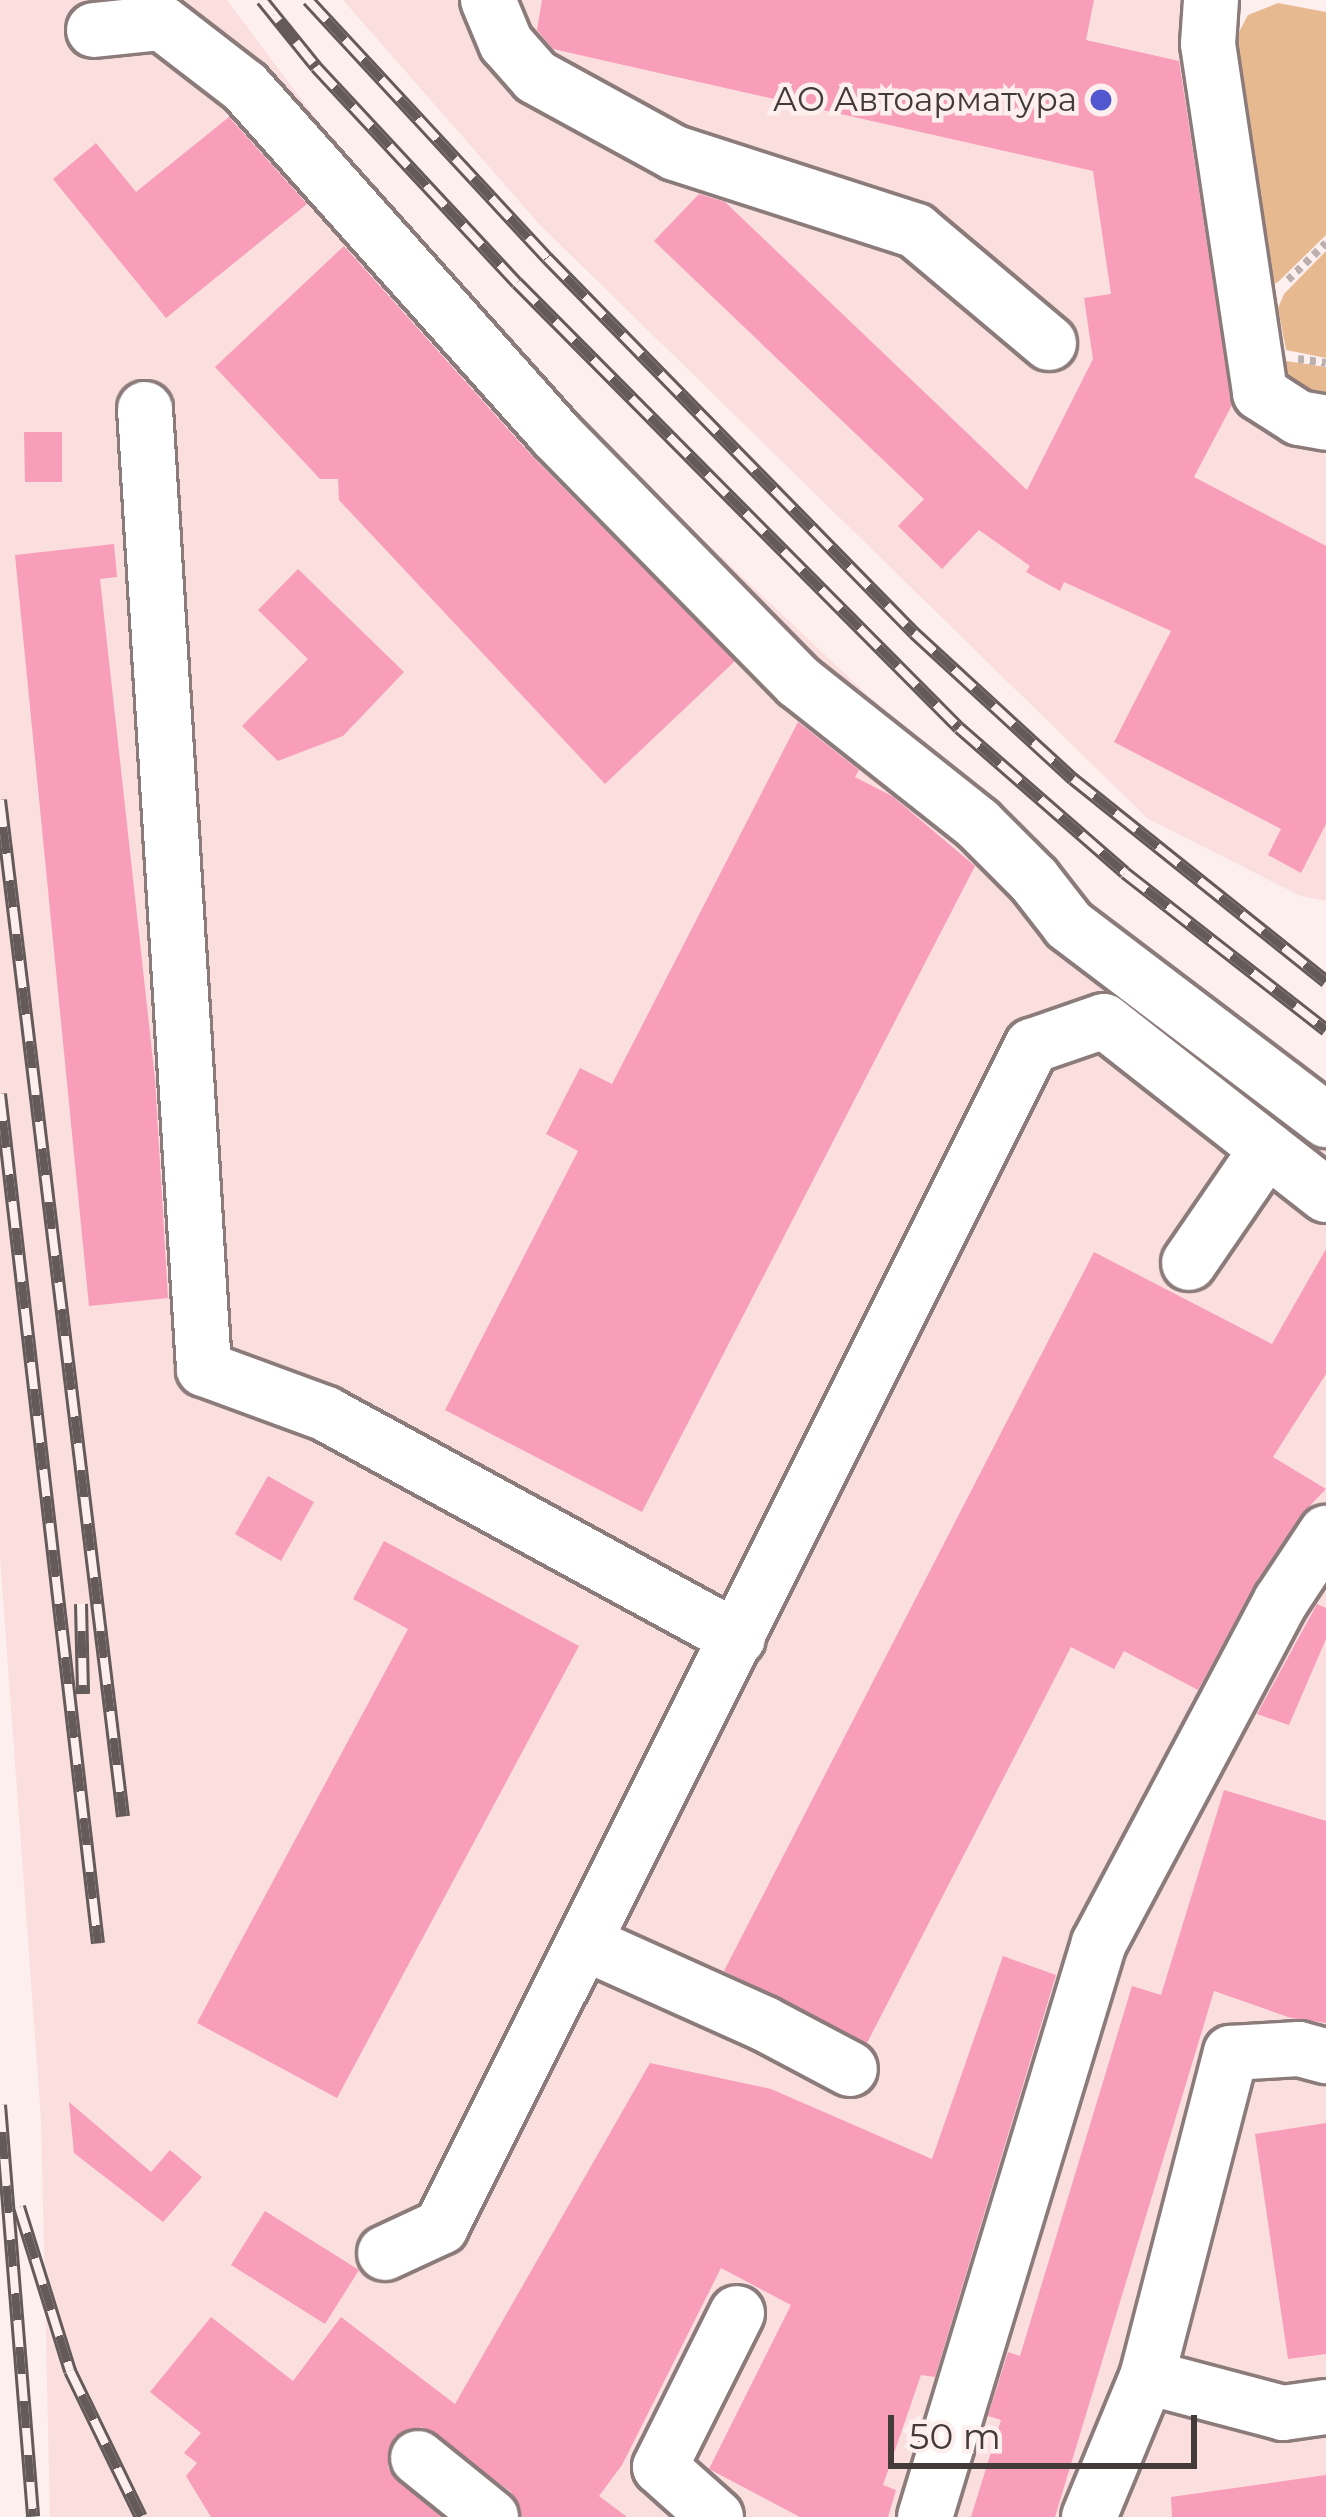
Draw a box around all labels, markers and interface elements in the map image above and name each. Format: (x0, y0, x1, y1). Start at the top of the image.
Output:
place label: АО Автоарматура (773, 80, 1077, 120)
marker: АО Автоарматура (1088, 87, 1114, 113)
scale bar (894, 2391, 1203, 2465)
text: 50 m (909, 2414, 1001, 2458)

